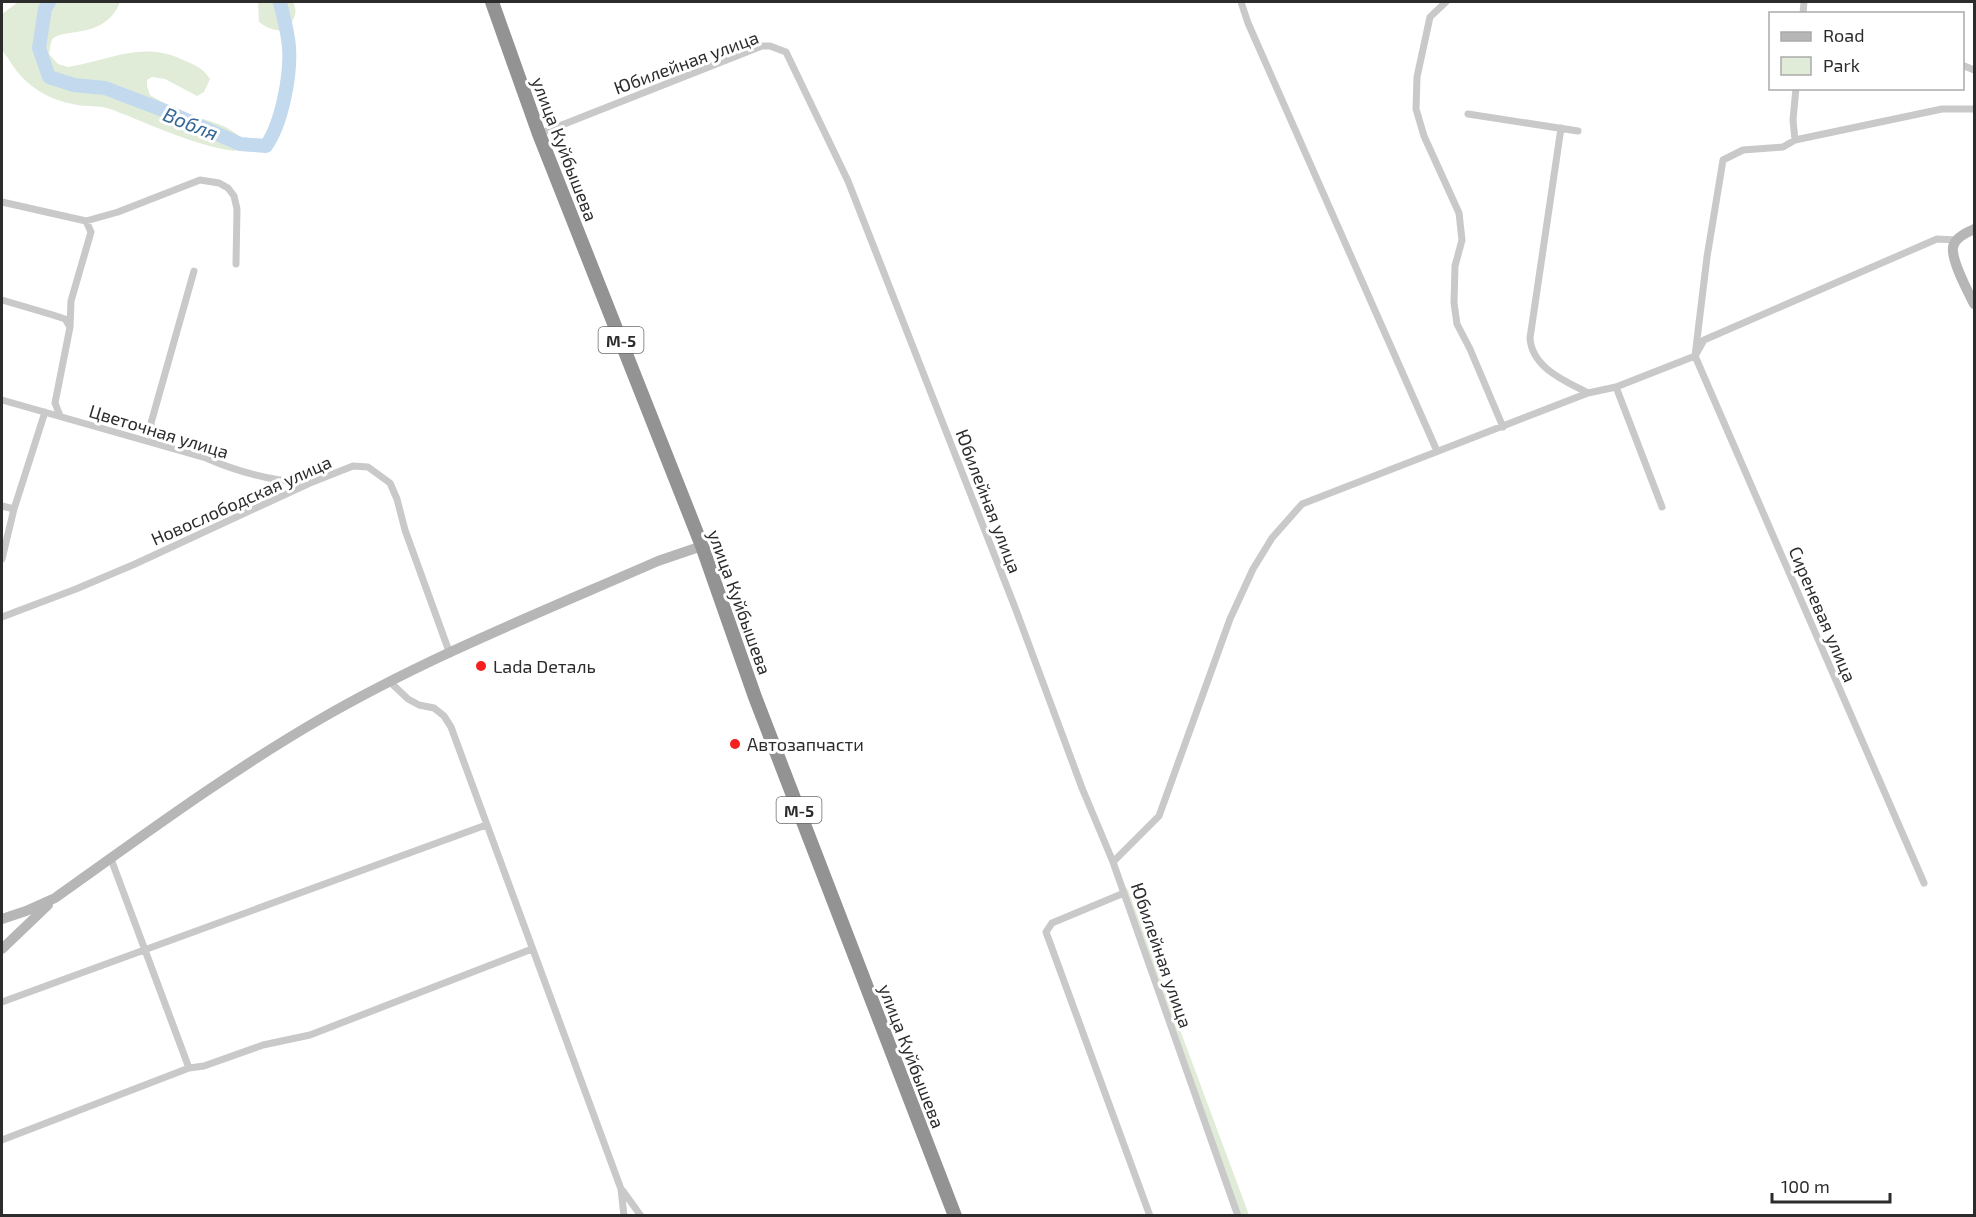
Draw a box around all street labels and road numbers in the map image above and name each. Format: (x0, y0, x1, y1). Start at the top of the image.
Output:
street label: Юбилейная улица (611, 26, 761, 98)
street label: улица Куйбышева (527, 74, 603, 224)
road number: М-5 (598, 327, 644, 353)
street label: Цветочная улица (87, 399, 231, 463)
street label: Юбилейная улица (951, 426, 1027, 576)
street label: Новослободская улица (147, 450, 335, 550)
street label: улица Куйбышева (704, 527, 776, 677)
street label: Сиреневая улица (1785, 543, 1861, 685)
road number: М-5 (776, 797, 822, 823)
street label: Юбилейная улица (1127, 879, 1197, 1031)
street label: улица Куйбышева (874, 981, 950, 1131)

